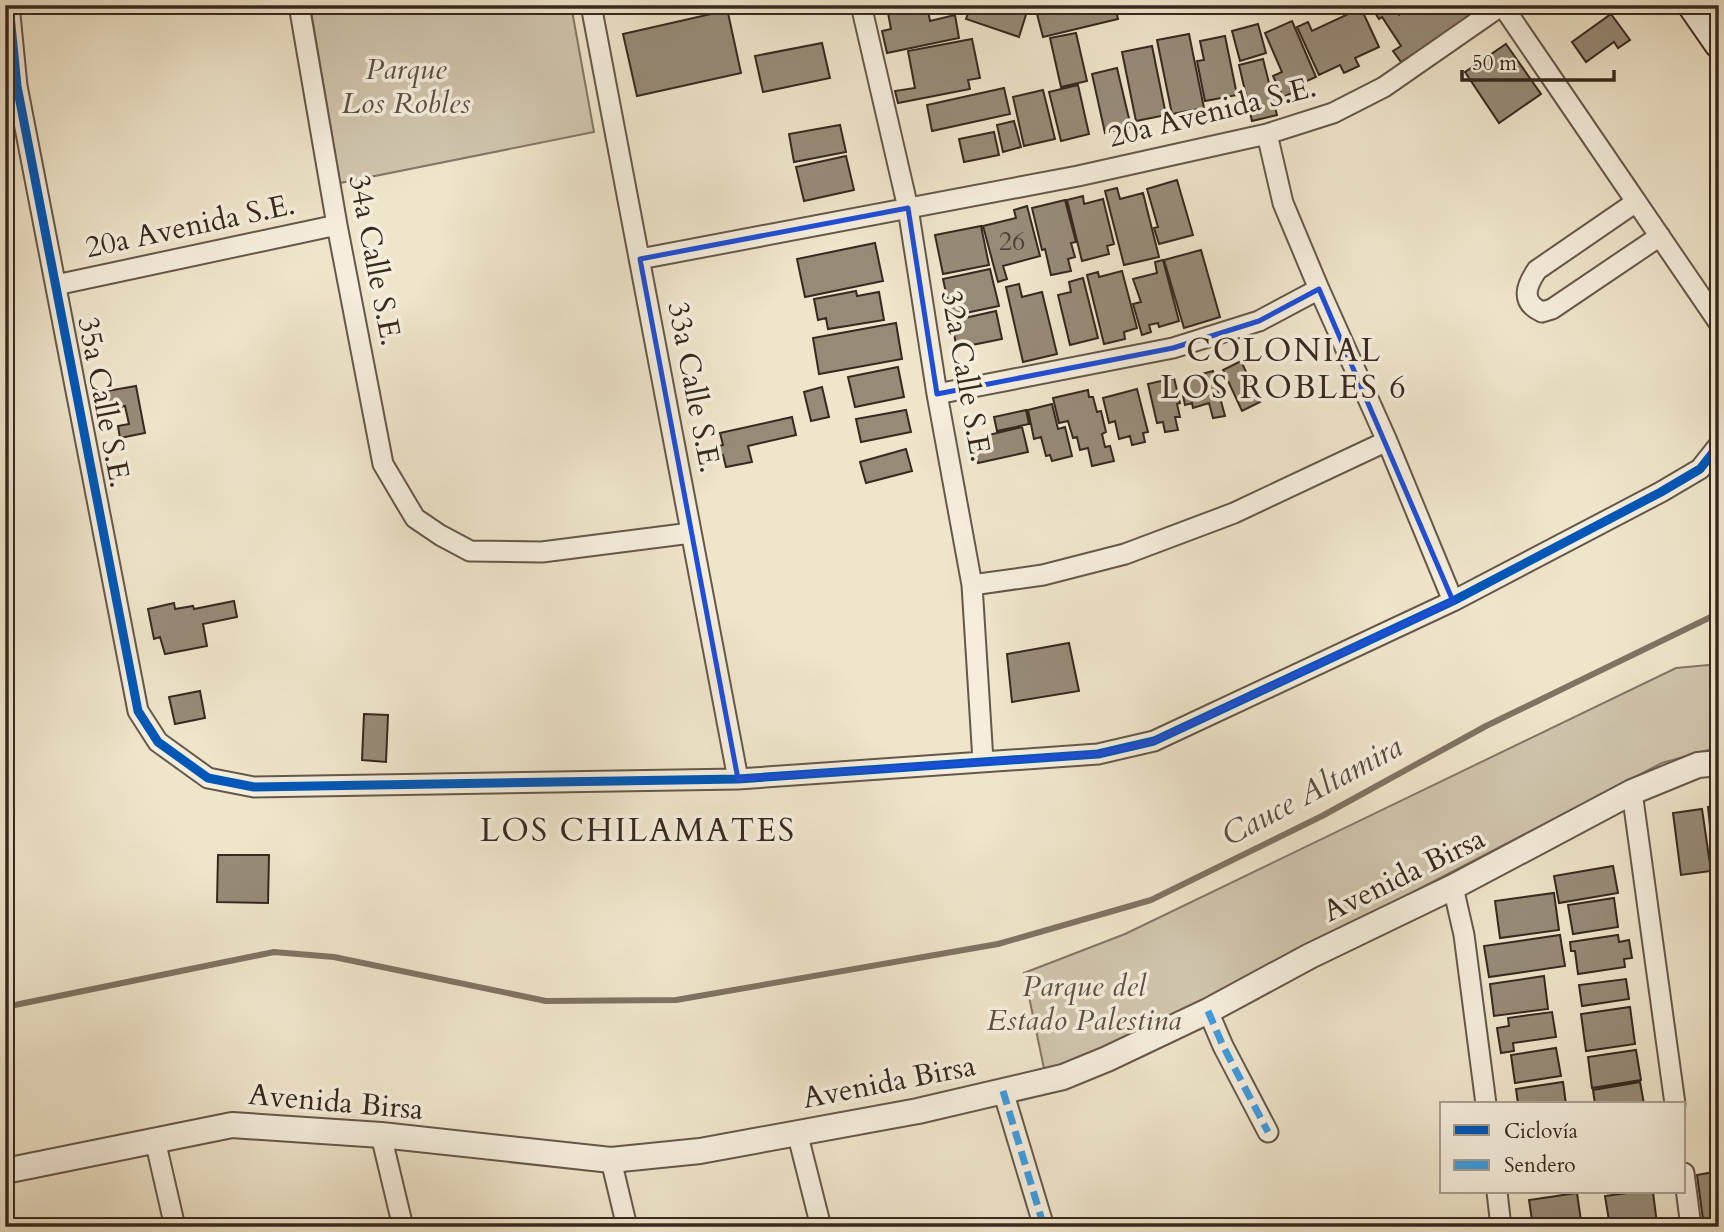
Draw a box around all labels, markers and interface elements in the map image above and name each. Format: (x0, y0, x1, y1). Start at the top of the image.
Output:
scale bar (1462, 38, 1614, 82)
park label: Parque Los Robles (341, 49, 471, 124)
text: 50 m (1472, 49, 1517, 78)
street label: 20a Avenida S.E. (1104, 66, 1320, 158)
street label: 34a Calle S.E. (338, 171, 412, 349)
street label: 20a Avenida S.E. (81, 184, 299, 268)
house number: 26 (999, 224, 1025, 259)
street label: 32a Calle S.E. (931, 287, 1001, 465)
street label: 33a Calle S.E. (657, 298, 731, 476)
street label: 35a Calle S.E. (67, 313, 141, 491)
district label: COLONIAL LOS ROBLES 6 (1160, 329, 1408, 410)
water label: Cauce Altamira (1214, 725, 1410, 857)
district label: LOS CHILAMATES (480, 809, 796, 853)
street label: Avenida Birsa (1316, 818, 1492, 932)
park label: Parque del Estado Palestina (987, 966, 1181, 1041)
street label: Avenida Birsa (799, 1045, 979, 1119)
street label: Avenida Birsa (247, 1074, 425, 1130)
legend (1440, 1102, 1686, 1194)
text: Ciclovía (1504, 1117, 1578, 1146)
text: Sendero (1504, 1151, 1576, 1180)

